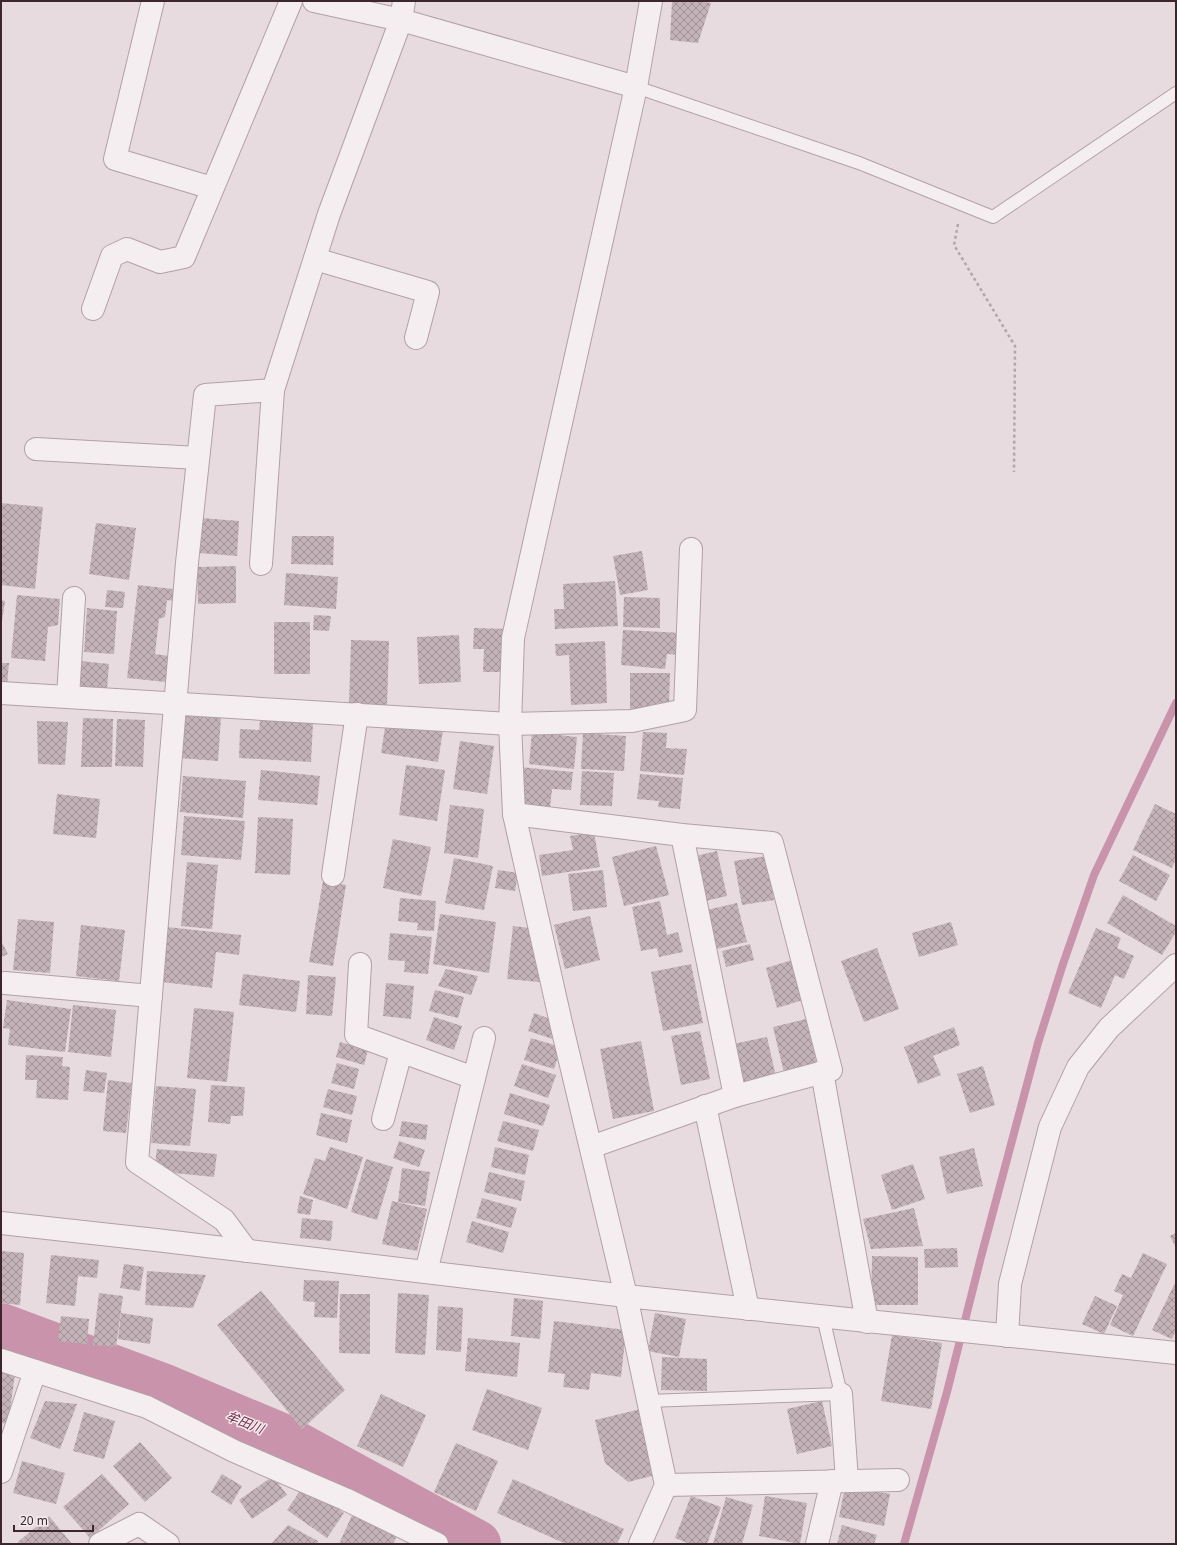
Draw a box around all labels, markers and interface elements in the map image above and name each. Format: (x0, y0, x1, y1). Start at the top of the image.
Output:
water label: 牟田川 (224, 1406, 268, 1438)
scale bar (14, 1507, 93, 1533)
text: 20 m (20, 1512, 48, 1529)

